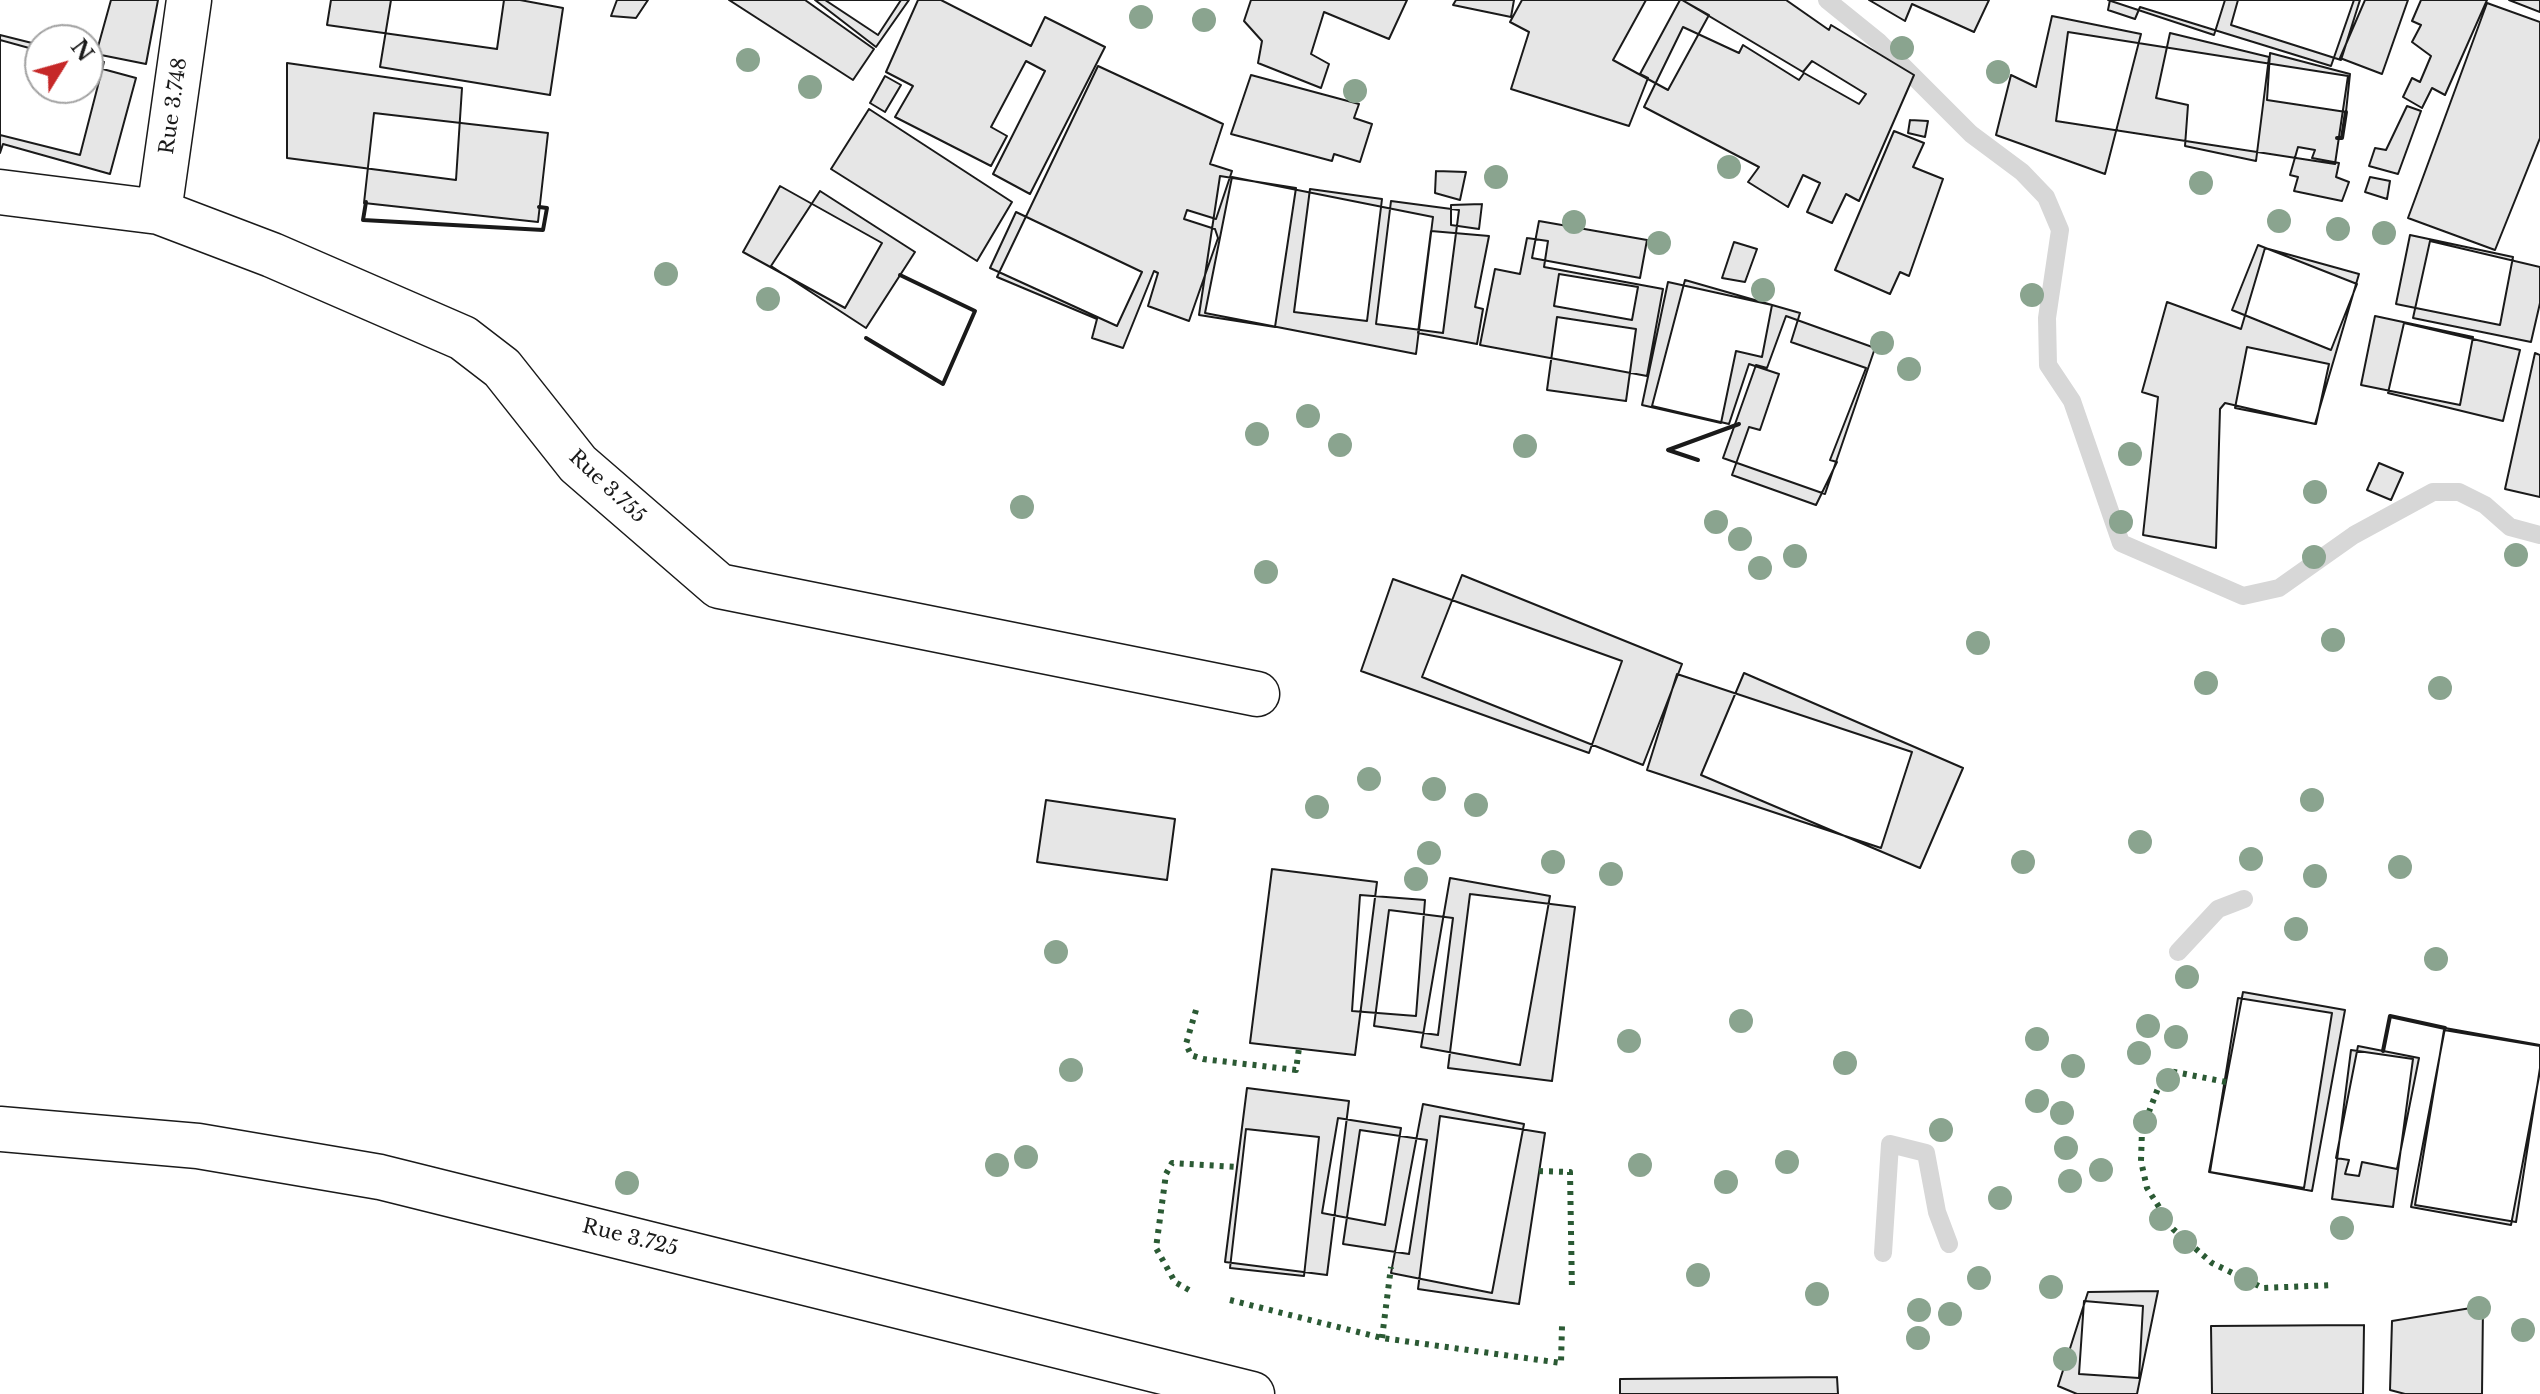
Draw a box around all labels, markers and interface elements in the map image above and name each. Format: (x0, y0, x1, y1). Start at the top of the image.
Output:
north arrow (24, 24, 104, 104)
text: N (65, 34, 99, 67)
street label: Rue 3.748 (155, 56, 193, 156)
street label: Rue 3.755 (564, 445, 650, 529)
street label: Rue 3.725 (580, 1215, 680, 1261)

